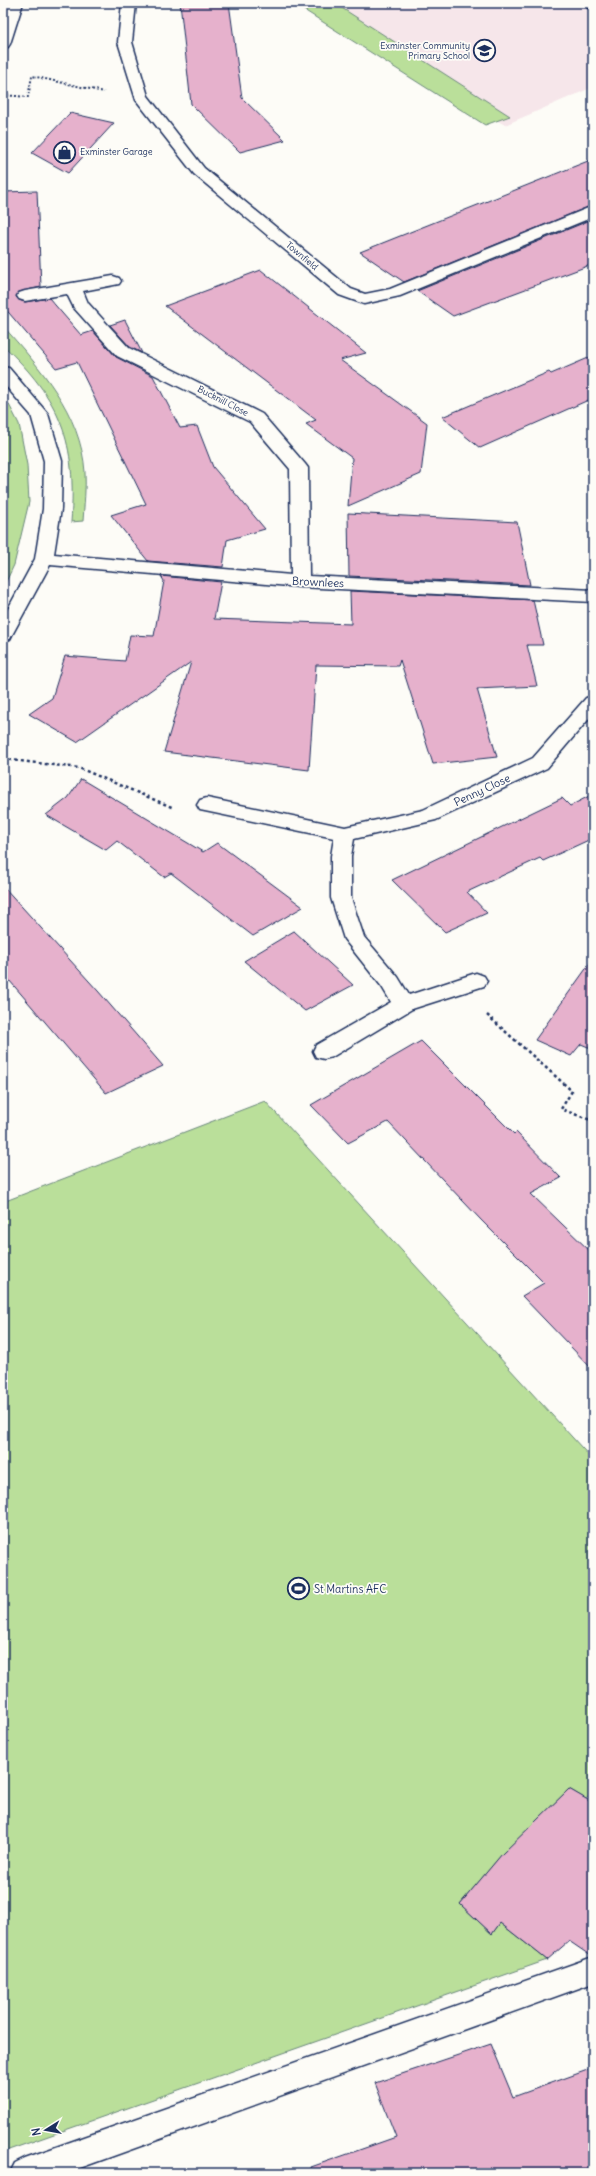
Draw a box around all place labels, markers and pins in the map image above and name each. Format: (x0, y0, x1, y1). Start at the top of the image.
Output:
school or university icon: Exminster Community Primary School (472, 38, 498, 64)
place label: Exminster Community Primary School (380, 40, 470, 61)
shop icon: Exminster Garage (51, 139, 77, 165)
place label: Exminster Garage (80, 146, 153, 157)
sports icon: St Martins AFC (285, 1576, 311, 1602)
place label: St Martins AFC (314, 1582, 387, 1596)

